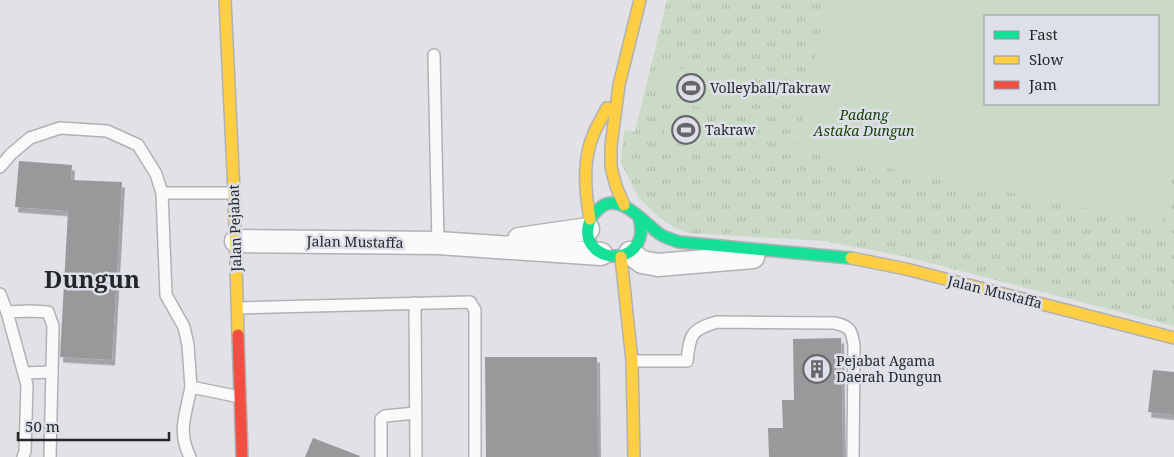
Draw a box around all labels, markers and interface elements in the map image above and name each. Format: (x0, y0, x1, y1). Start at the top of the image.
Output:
legend (984, 15, 1159, 105)
text: Fast (1029, 24, 1058, 44)
text: Slow (1029, 49, 1063, 69)
sports icon: Volleyball/Takraw (676, 73, 706, 103)
text: Jam (1028, 74, 1057, 94)
place label: Volleyball/Takraw (710, 78, 831, 97)
park label: Padang Astaka Dungun (813, 105, 915, 140)
sports icon: Takraw (671, 115, 701, 145)
place label: Takraw (705, 120, 756, 139)
street label: Jalan Pejabat (223, 184, 246, 273)
street label: Jalan Mustaffa (305, 231, 404, 252)
district label: Dungun (44, 262, 140, 295)
street label: Jalan Mustaffa (945, 270, 1044, 312)
place label: Pejabat Agama Daerah Dungun (836, 351, 942, 386)
building icon: Pejabat Agama Daerah Dungun (802, 354, 832, 384)
scale bar (18, 410, 169, 442)
text: 50 m (25, 416, 60, 436)

